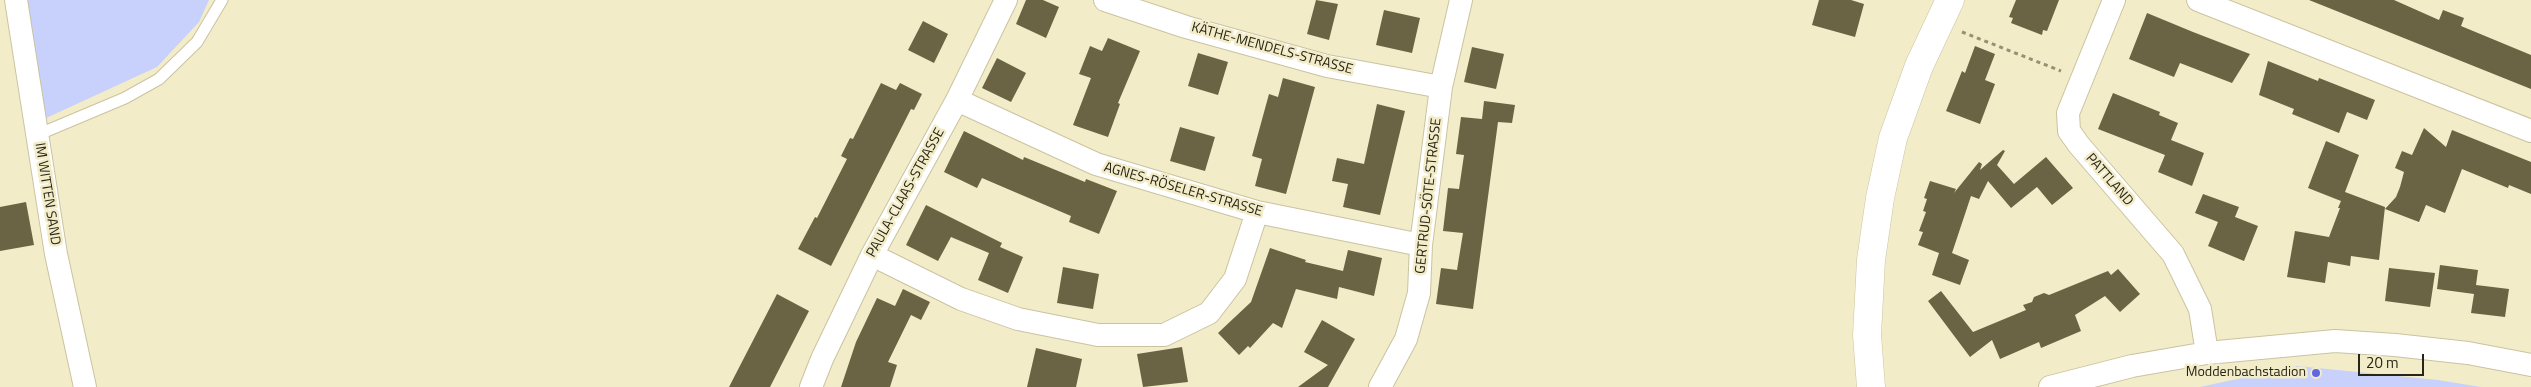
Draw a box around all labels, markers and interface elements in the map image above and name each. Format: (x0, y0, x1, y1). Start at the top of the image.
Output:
street label: KÄTHE-MENDELS-STRASSE (1189, 19, 1355, 79)
street label: GERTRUD-SÖTE-STRASSE (1412, 117, 1446, 275)
street label: PAULA-CLAAS-STRASSE (863, 125, 949, 261)
street label: IM WITTEN SAND (31, 142, 63, 246)
street label: PATTLAND (2082, 150, 2136, 210)
street label: AGNES-RÖSELER-STRASSE (1102, 159, 1264, 221)
scale bar (2361, 344, 2427, 376)
text: 20 m (2366, 351, 2399, 374)
place label: Moddenbachstadion (2186, 365, 2306, 381)
marker: Moddenbachstadion (2310, 367, 2322, 379)

